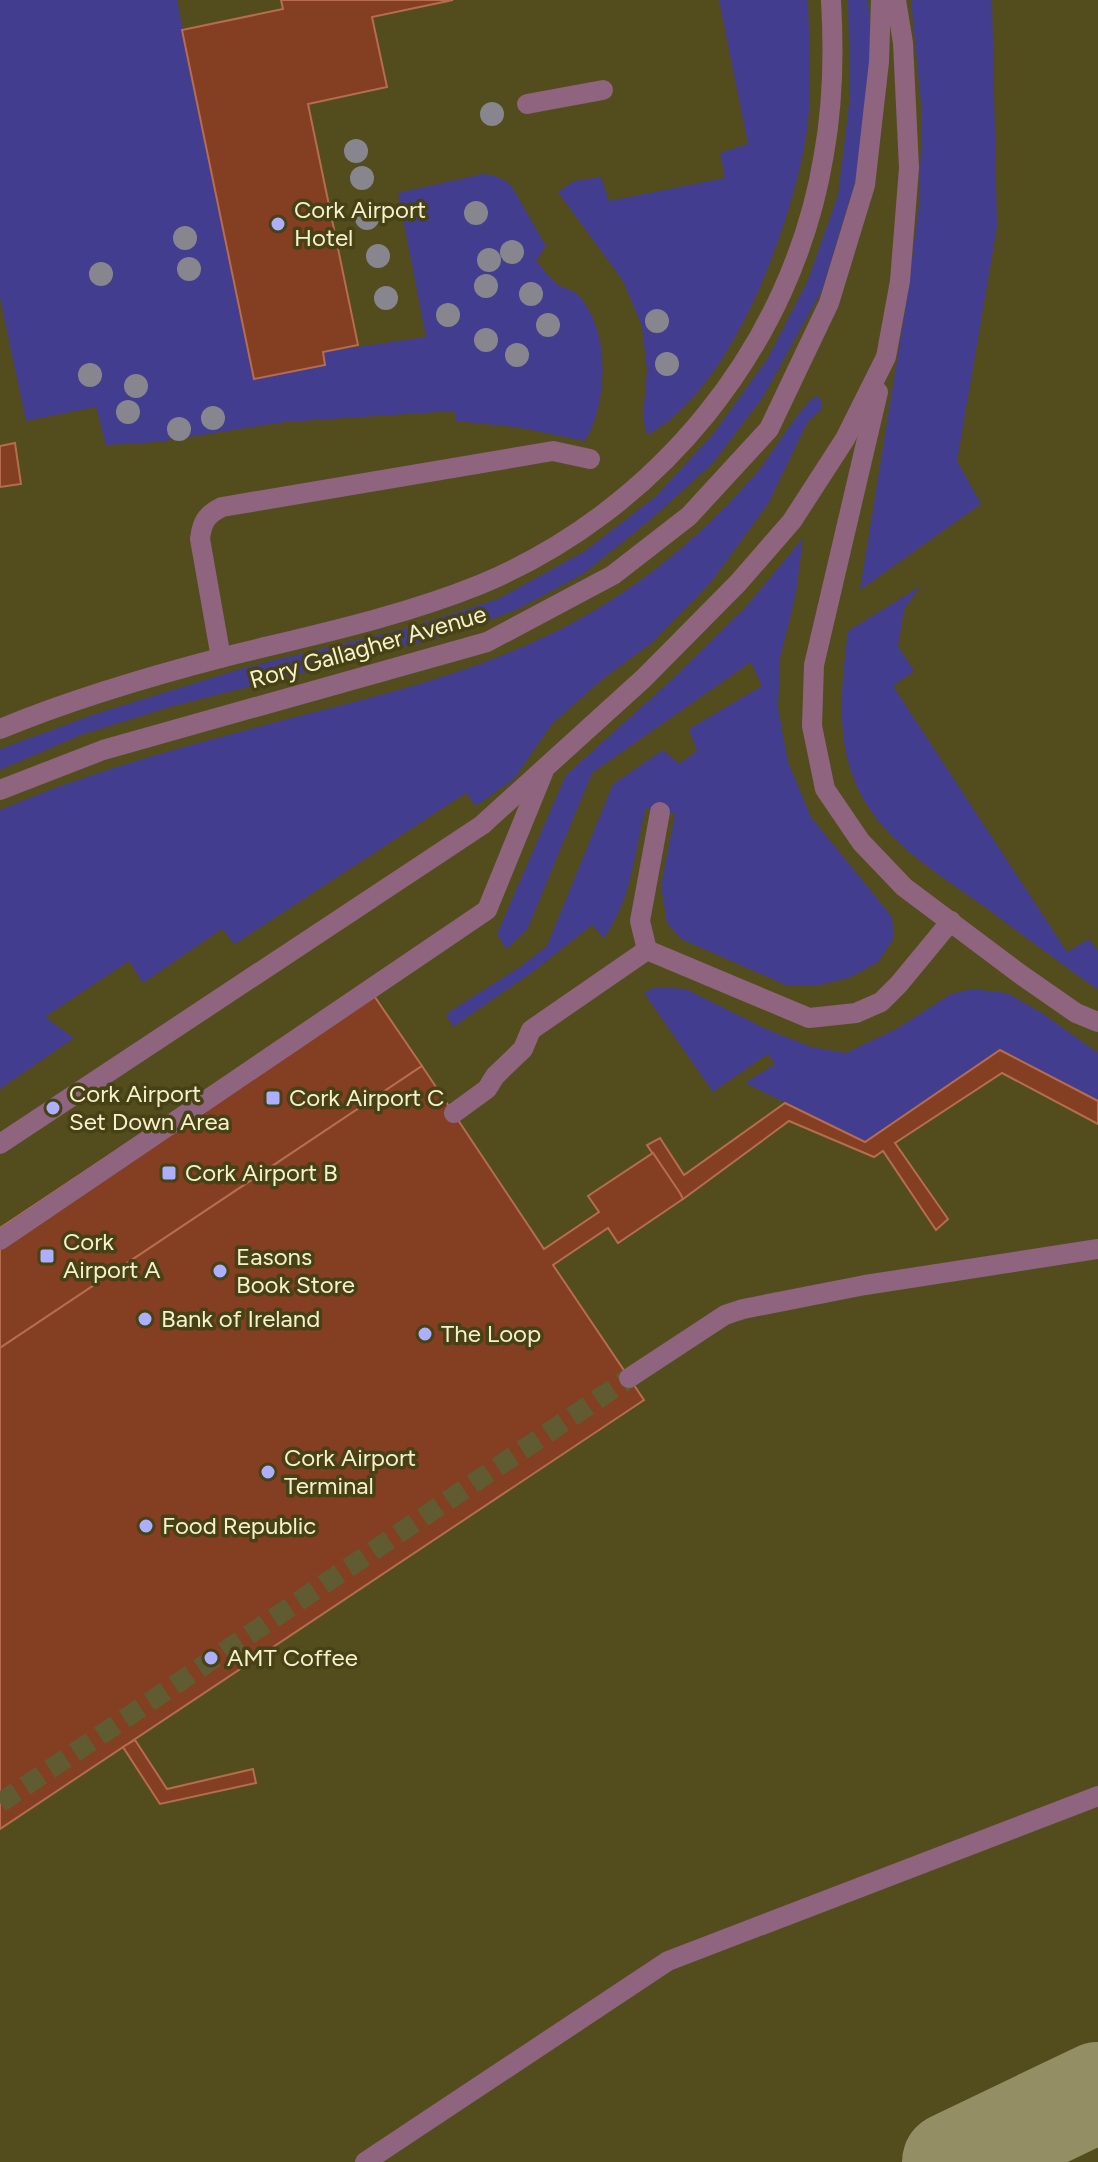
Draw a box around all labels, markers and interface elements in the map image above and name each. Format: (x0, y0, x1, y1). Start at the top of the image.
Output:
place label: Cork Airport Hotel (294, 195, 426, 252)
marker: Cork Airport Hotel (269, 215, 287, 233)
street label: Rory Gallagher Avenue (246, 599, 489, 694)
place label: Cork Airport Set Down Area (69, 1079, 230, 1136)
place label: Cork Airport C (289, 1083, 444, 1112)
marker: Cork Airport C (264, 1089, 282, 1107)
marker: Cork Airport Set Down Area (44, 1099, 62, 1117)
place label: Cork Airport B (185, 1158, 338, 1187)
marker: Cork Airport B (160, 1164, 178, 1182)
place label: Cork Airport A (63, 1227, 161, 1284)
place label: Easons Book Store (236, 1242, 355, 1299)
marker: Cork Airport A (38, 1247, 56, 1265)
marker: Easons Book Store (211, 1262, 229, 1280)
place label: Bank of Ireland (161, 1304, 320, 1333)
marker: Bank of Ireland (136, 1310, 154, 1328)
place label: The Loop (441, 1319, 541, 1348)
marker: The Loop (416, 1325, 434, 1343)
place label: Cork Airport Terminal (284, 1443, 416, 1500)
marker: Cork Airport Terminal (259, 1463, 277, 1481)
place label: Food Republic (162, 1511, 316, 1540)
marker: Food Republic (137, 1517, 155, 1535)
place label: AMT Coffee (227, 1643, 358, 1672)
marker: AMT Coffee (202, 1649, 220, 1667)

